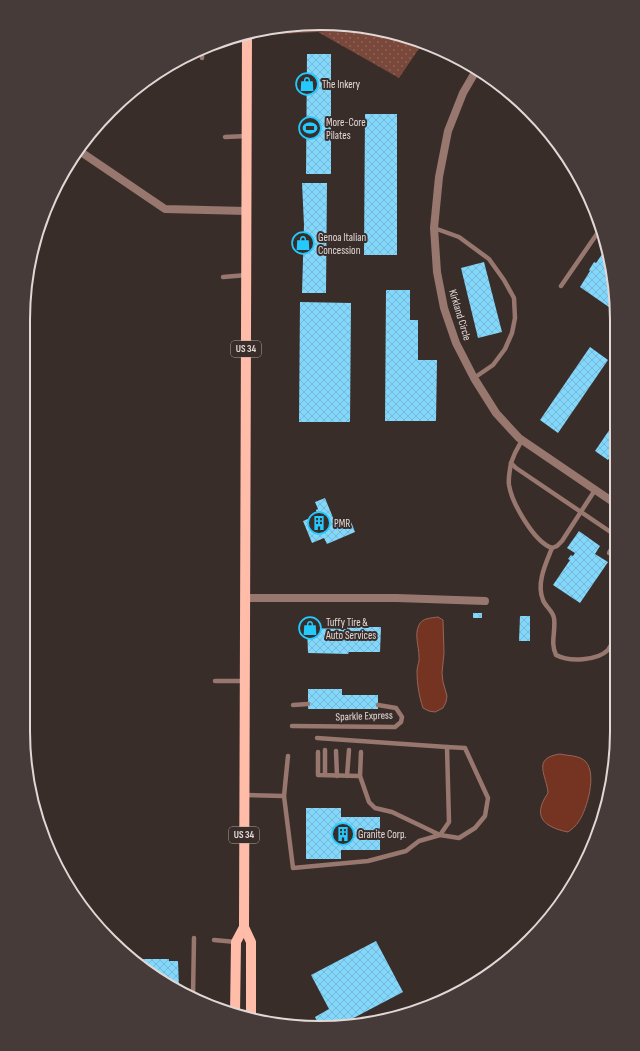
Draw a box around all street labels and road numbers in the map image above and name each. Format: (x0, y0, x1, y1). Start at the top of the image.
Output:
street label: Kirkland Circle (446, 288, 474, 342)
road number: US 34 (231, 341, 261, 357)
street label: Sparkle Express (335, 708, 393, 723)
road number: US 34 (229, 827, 259, 843)

